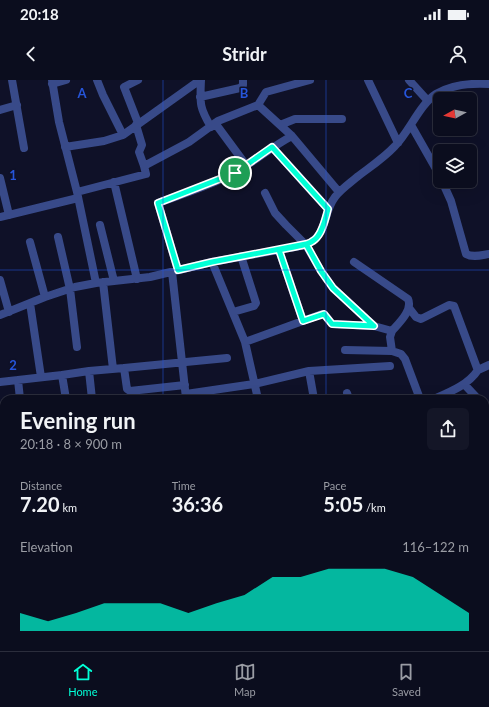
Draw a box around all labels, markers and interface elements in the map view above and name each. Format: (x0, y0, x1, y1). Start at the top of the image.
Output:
text: 20:18 (20, 5, 59, 23)
icon: back (20, 43, 42, 65)
text: Stridr (222, 43, 267, 65)
icon: person (447, 43, 469, 65)
text: A (76, 85, 87, 101)
text: B (240, 85, 249, 101)
text: C (404, 85, 413, 101)
north arrow (433, 92, 477, 136)
map controls (433, 92, 477, 188)
button: layers (433, 144, 477, 188)
pin (218, 156, 252, 190)
icon: arrive (224, 162, 246, 184)
text: 1 (9, 167, 17, 183)
text: 2 (9, 357, 17, 373)
text: Evening run (20, 407, 136, 434)
button: share (427, 408, 469, 450)
text: 20:18 · 8 × 900 m (20, 436, 122, 452)
text: Distance (20, 479, 62, 492)
text: Time (172, 479, 196, 492)
text: Pace (323, 479, 346, 492)
text: 7.20 (20, 492, 60, 516)
text: 36:36 (172, 492, 223, 516)
text: 5:05 (323, 492, 363, 516)
text: km (60, 501, 77, 514)
text: /km (363, 501, 386, 514)
text: Elevation (20, 539, 73, 555)
text: 116–122 m (402, 539, 469, 555)
tab: Home (68, 661, 97, 698)
tab: Map (234, 661, 256, 698)
tab: Saved (392, 661, 421, 698)

